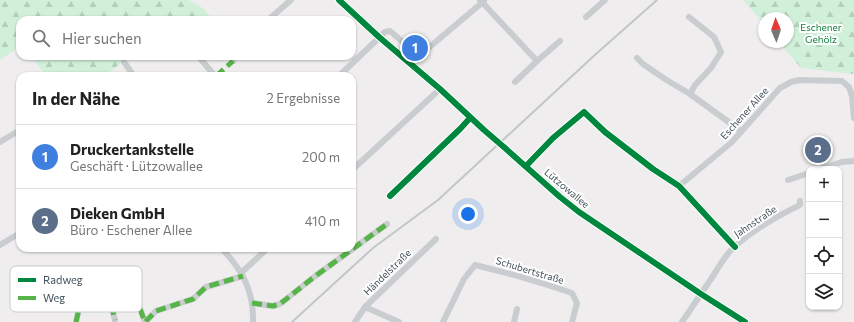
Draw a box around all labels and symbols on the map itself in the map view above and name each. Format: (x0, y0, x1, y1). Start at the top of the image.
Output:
north arrow (758, 12, 794, 48)
park label: Eschener Gehölz (800, 21, 842, 45)
pin: 1 (402, 33, 428, 63)
street label: Eschener Allee (718, 85, 770, 141)
pin: 2 (805, 135, 831, 165)
street label: Lützowallee (542, 166, 592, 210)
street label: Jahnstraße (731, 202, 779, 240)
your location (458, 204, 478, 224)
street label: Händelstraße (361, 246, 413, 298)
street label: Schubertstraße (495, 254, 565, 286)
legend (10, 266, 142, 312)
text: Radweg (43, 273, 83, 286)
text: Weg (43, 291, 65, 304)

